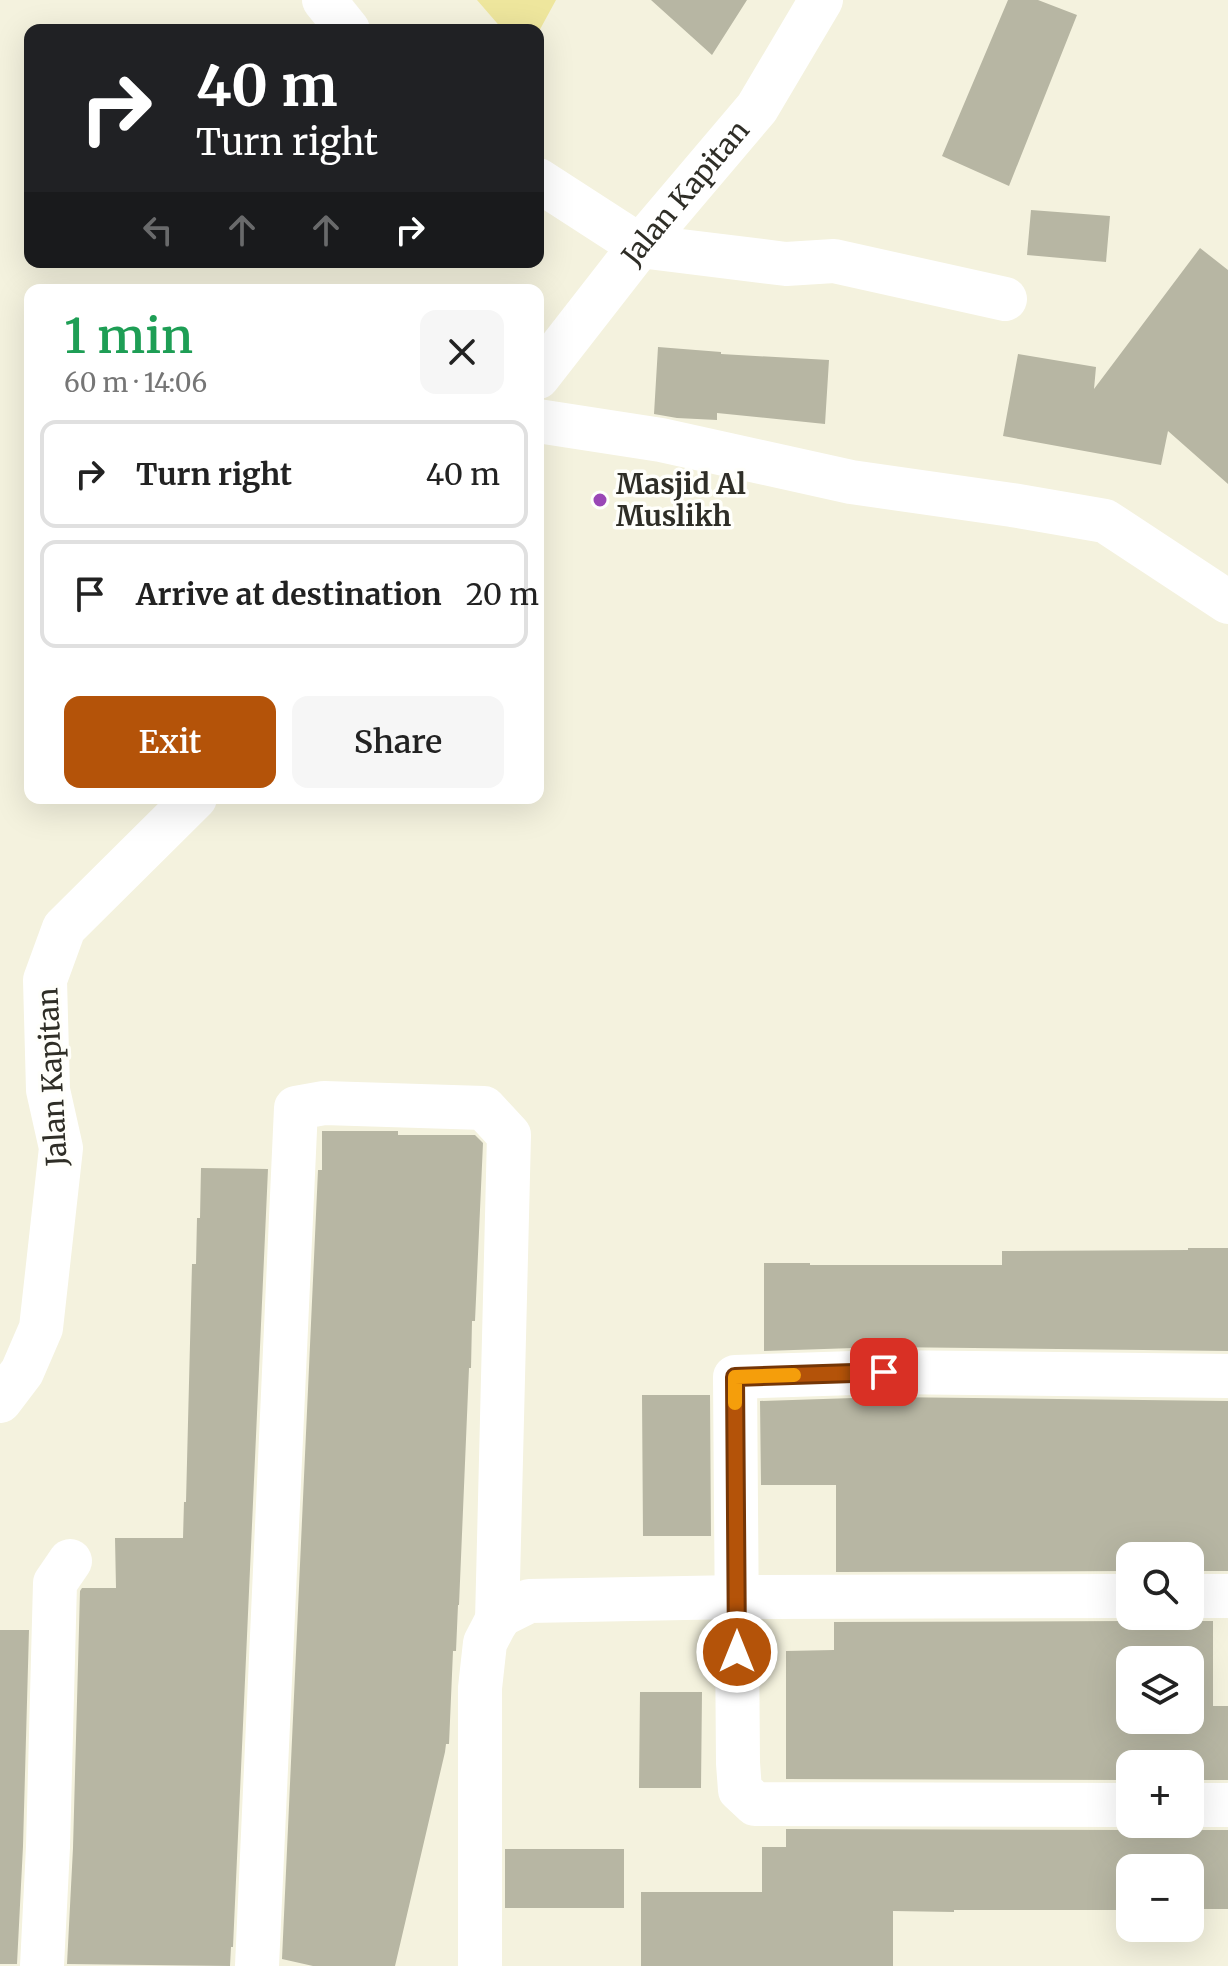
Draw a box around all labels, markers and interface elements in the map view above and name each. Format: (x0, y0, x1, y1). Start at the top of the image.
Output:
text: 40 m (196, 51, 338, 121)
icon: right (64, 56, 168, 160)
street label: Jalan Kapitan (613, 113, 757, 273)
text: Turn right (196, 120, 378, 165)
icon: left (136, 208, 180, 252)
icon: ahead (220, 208, 264, 252)
icon: ahead (304, 208, 348, 252)
icon: right (388, 208, 432, 252)
text: 1 min (64, 306, 193, 366)
button: close (420, 310, 504, 394)
text: 60 m · 14:06 (64, 366, 207, 399)
icon: right (68, 452, 112, 496)
text: Turn right (136, 455, 292, 493)
text: 40 m (426, 455, 500, 493)
place label: Masjid Al Muslikh (616, 466, 746, 534)
marker: Masjid Al Muslikh (591, 491, 609, 509)
icon: arrive (68, 572, 112, 616)
text: Arrive at destination (136, 575, 442, 613)
text: 20 m (466, 575, 539, 613)
button: Exit (64, 696, 276, 788)
button: Share (292, 696, 504, 788)
street label: Jalan Kapitan (29, 987, 75, 1168)
pin (850, 1338, 918, 1406)
icon: arrive (862, 1350, 906, 1394)
map controls (1116, 1542, 1204, 1942)
button: search (1116, 1542, 1204, 1630)
position arrow (695, 1610, 779, 1694)
button: layers (1116, 1646, 1204, 1734)
button: + (1116, 1750, 1204, 1838)
button: − (1116, 1854, 1204, 1942)

